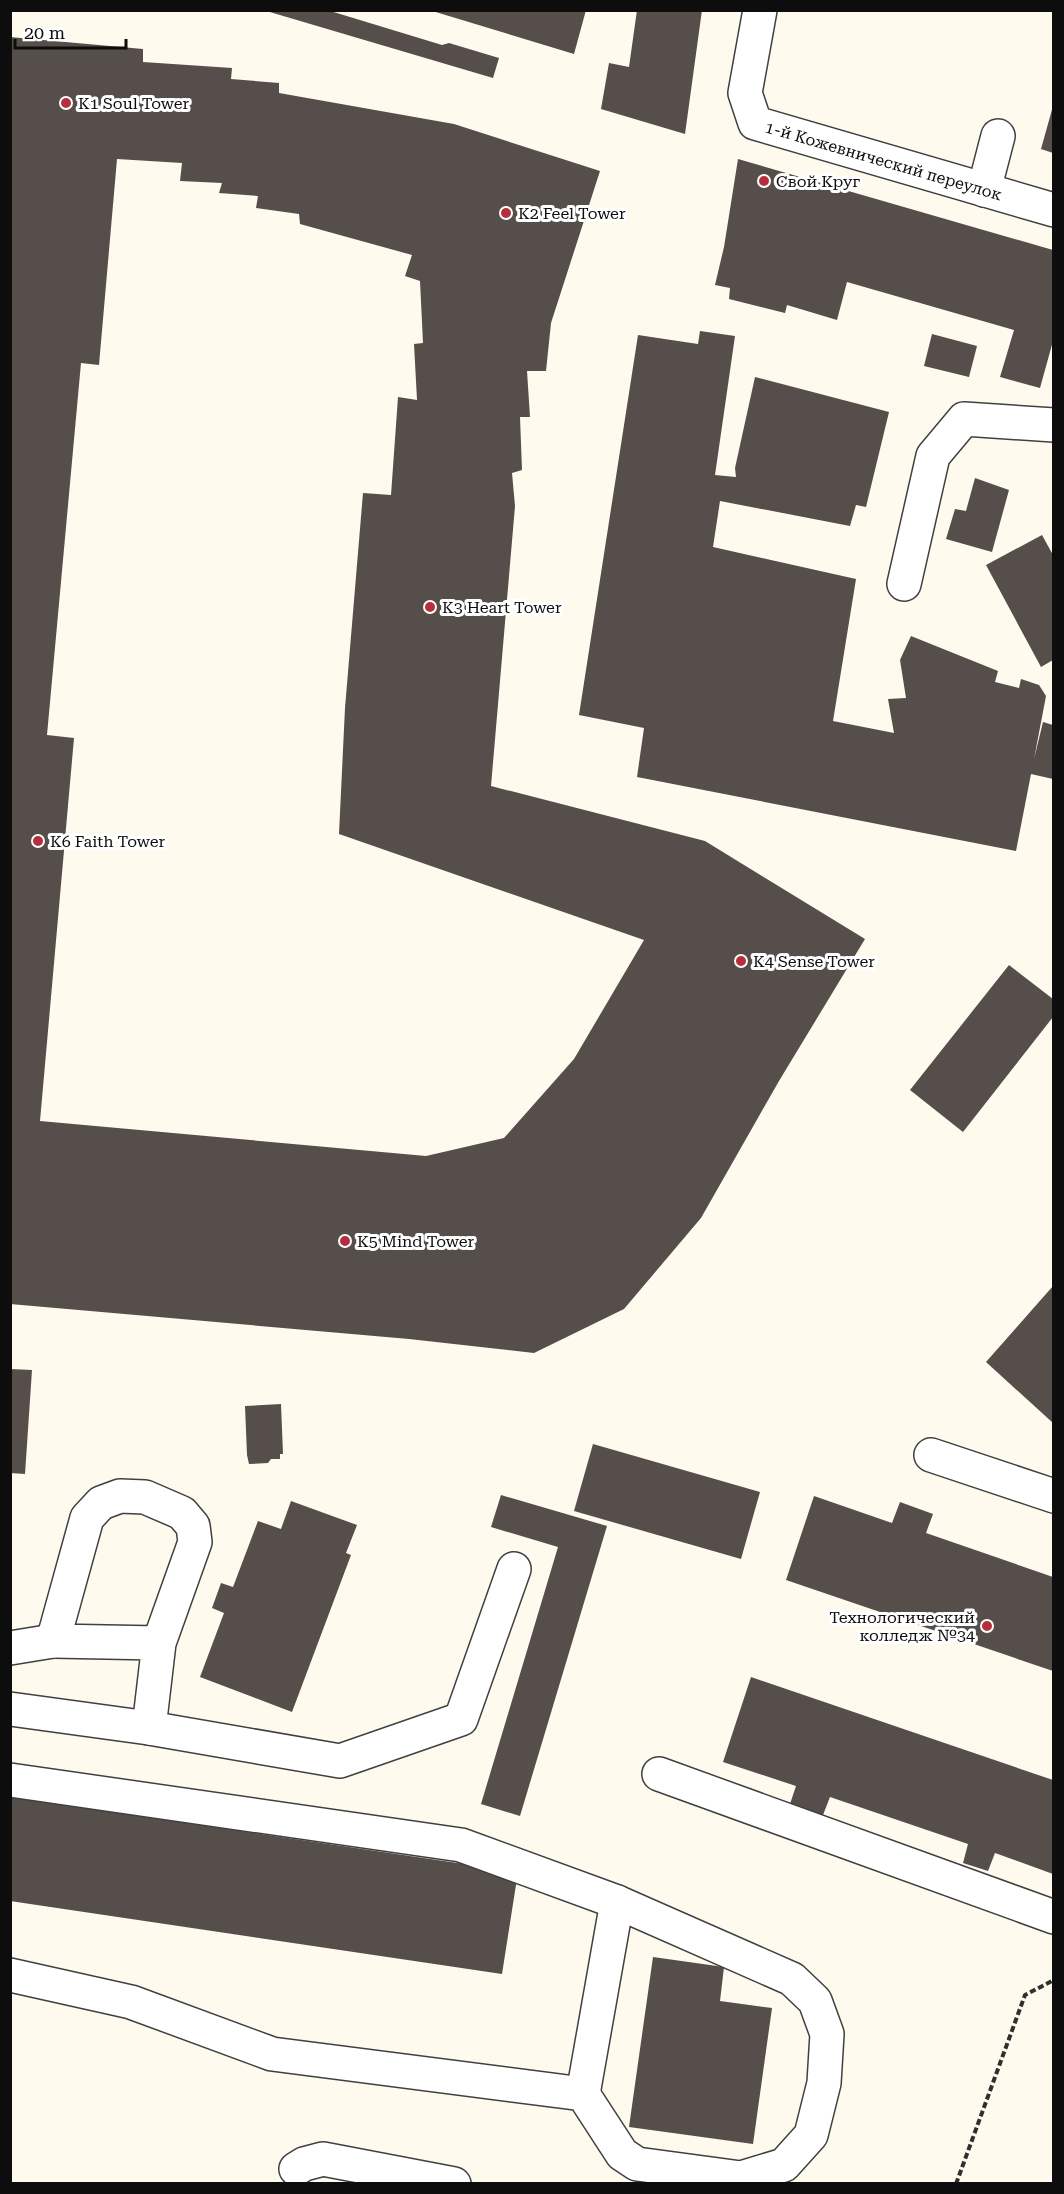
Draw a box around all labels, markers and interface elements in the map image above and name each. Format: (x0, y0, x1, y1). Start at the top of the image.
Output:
scale bar (15, 12, 126, 50)
text: 20 m (24, 22, 65, 43)
place label: К1 Soul Tower (78, 94, 190, 113)
marker: К1 Soul Tower (59, 96, 73, 110)
street label: 1-й Кожевнический переулок (763, 117, 1004, 204)
place label: Свой Круг (776, 172, 861, 191)
marker: Свой Круг (757, 174, 771, 188)
place label: К2 Feel Tower (518, 204, 626, 223)
marker: К2 Feel Tower (499, 206, 513, 220)
place label: К3 Heart Tower (442, 598, 562, 617)
marker: К3 Heart Tower (423, 600, 437, 614)
place label: К6 Faith Tower (50, 832, 165, 851)
marker: К6 Faith Tower (31, 834, 45, 848)
place label: К4 Sense Tower (753, 952, 875, 971)
marker: К4 Sense Tower (734, 954, 748, 968)
place label: К5 Mind Tower (357, 1232, 474, 1251)
marker: К5 Mind Tower (338, 1234, 352, 1248)
place label: Технологический колледж №34 (829, 1608, 975, 1645)
marker: Технологический колледж №34 (980, 1619, 994, 1633)

